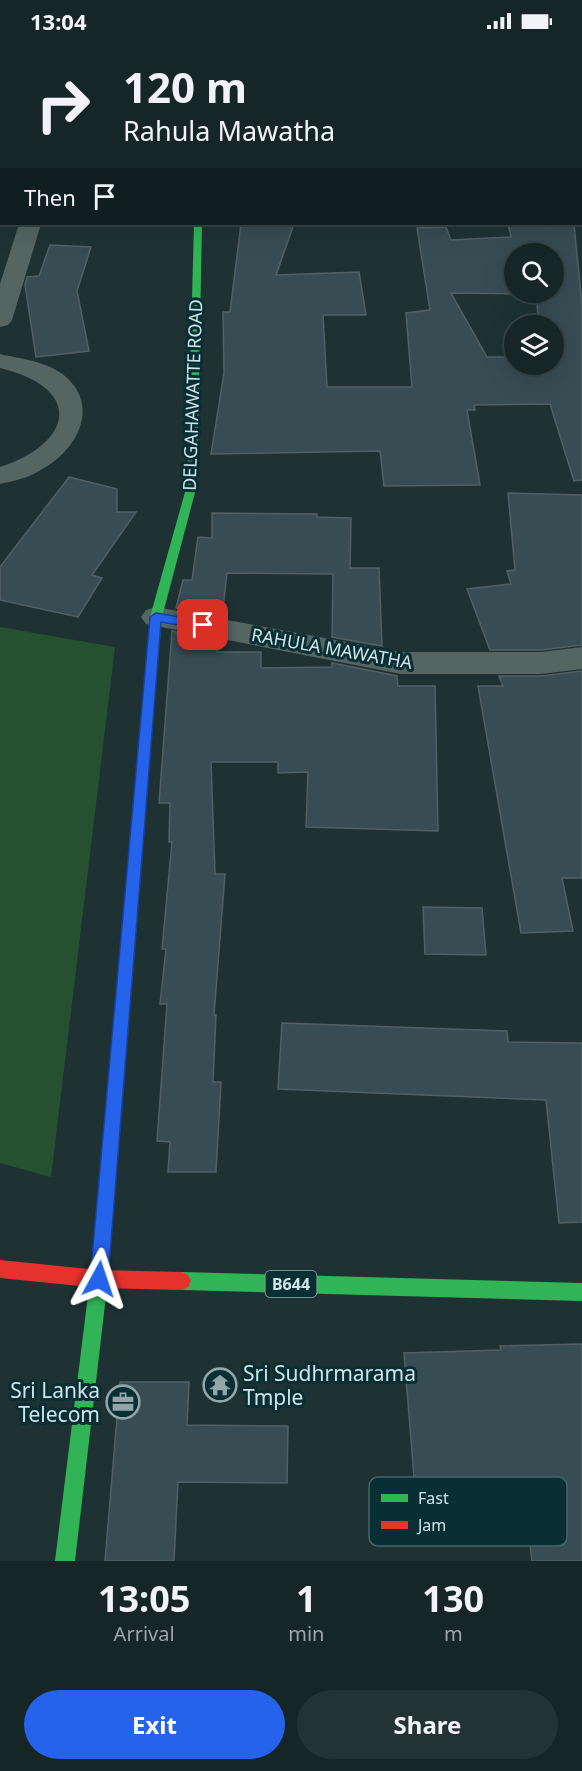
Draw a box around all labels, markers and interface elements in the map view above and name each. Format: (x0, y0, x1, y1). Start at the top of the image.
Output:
text: 13:04 (30, 6, 87, 36)
text: 120 m (123, 58, 247, 115)
icon: right (24, 66, 102, 144)
text: Rahula Mawatha (123, 112, 335, 149)
icon: arrive (88, 180, 121, 213)
text: Then (24, 182, 76, 212)
map controls (504, 243, 564, 375)
button: search (504, 243, 564, 303)
street label: DELGAHAWATTE ROAD (177, 299, 207, 491)
button: layers (504, 315, 564, 375)
pin (177, 599, 228, 650)
icon: arrive (186, 608, 219, 641)
street label: RAHULA MAWATHA (250, 622, 415, 674)
position arrow (67, 1247, 131, 1311)
road number: B644 (266, 1271, 316, 1297)
place label: Sri Sudhrmarama Tmple (243, 1359, 416, 1411)
temple icon: Sri Sudhrmarama Tmple (202, 1367, 238, 1403)
place label: Sri Lanka Telecom (10, 1376, 100, 1428)
office icon: Sri Lanka Telecom (105, 1384, 141, 1420)
legend (369, 1477, 567, 1546)
text: Fast (418, 1487, 449, 1509)
text: Jam (416, 1514, 446, 1536)
text: 13:05 (98, 1574, 190, 1623)
text: 1 (296, 1574, 317, 1623)
text: 130 (422, 1574, 484, 1623)
text: Arrival (114, 1620, 175, 1647)
text: min (288, 1620, 324, 1647)
text: m (444, 1620, 463, 1647)
button: Exit (24, 1690, 285, 1759)
button: Share (297, 1690, 558, 1759)

